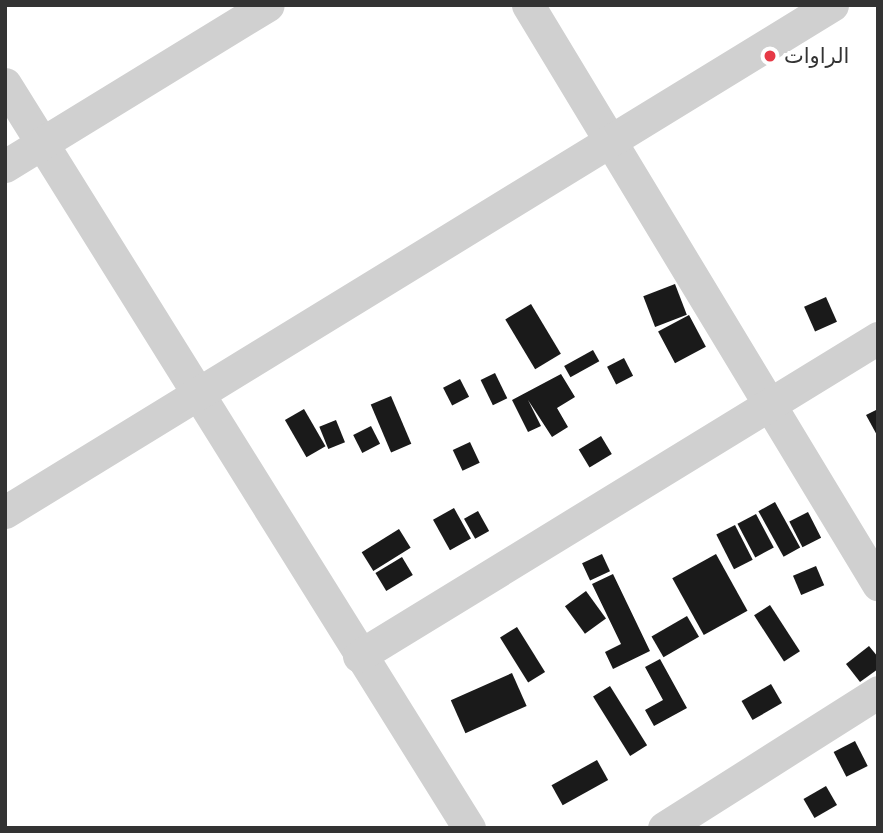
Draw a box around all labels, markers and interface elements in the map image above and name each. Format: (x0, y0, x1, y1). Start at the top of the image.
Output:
place label: الراوات (784, 43, 849, 69)
marker: الراوات (762, 48, 778, 64)

